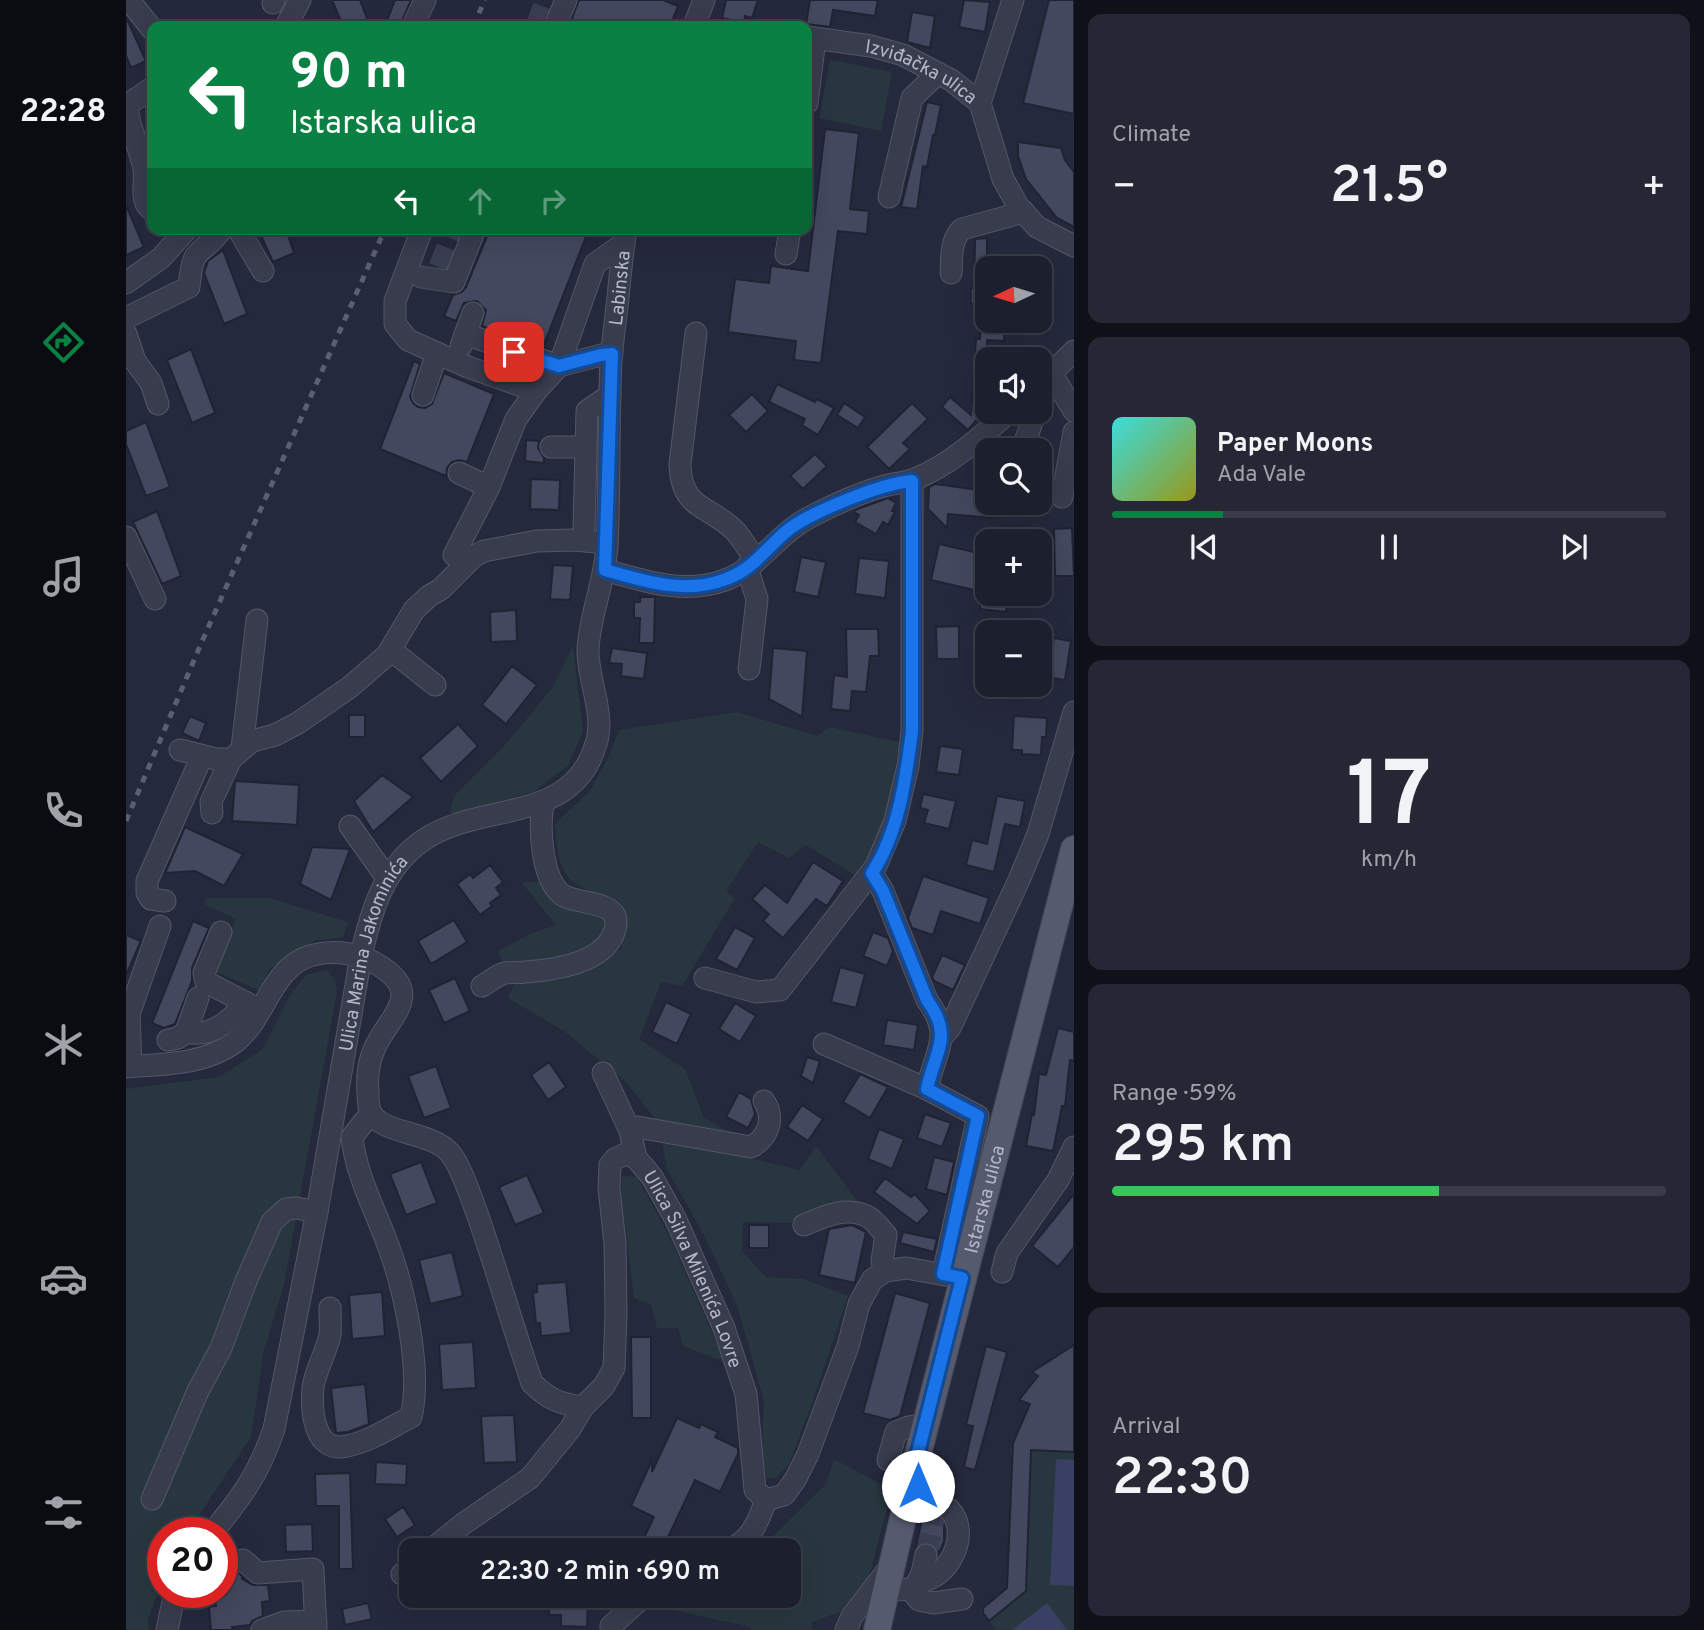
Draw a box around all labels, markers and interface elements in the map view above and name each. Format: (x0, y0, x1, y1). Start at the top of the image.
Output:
street label: Izviđačka ulica (864, 35, 981, 110)
text: 90 m (290, 44, 408, 106)
icon: left (175, 49, 266, 140)
text: 22:28 (20, 93, 106, 133)
text: Istarska ulica (290, 105, 477, 145)
text: Climate (1112, 121, 1191, 150)
text: 21.5° (1330, 155, 1448, 221)
text: − (1112, 164, 1137, 213)
text: + (1641, 164, 1666, 213)
icon: left (388, 182, 426, 220)
icon: ahead (461, 182, 499, 220)
icon: right (534, 182, 572, 220)
street label: Labinska (605, 249, 637, 327)
north arrow (975, 256, 1052, 332)
map controls (975, 256, 1052, 697)
icon: directions (39, 318, 88, 367)
pin (484, 322, 544, 382)
icon: arrive (495, 333, 533, 371)
button: sound (975, 347, 1052, 424)
text: Paper Moons (1217, 428, 1373, 461)
button: search (975, 438, 1052, 515)
text: Ada Vale (1217, 461, 1306, 490)
icon: previous (1185, 528, 1223, 566)
icon: pause (1370, 528, 1408, 566)
icon: next (1555, 528, 1593, 566)
button: + (975, 529, 1052, 606)
icon: music (39, 552, 88, 601)
button: − (975, 620, 1052, 697)
text: 17 (1346, 743, 1432, 858)
icon: phone (39, 786, 88, 835)
text: km/h (1361, 846, 1417, 875)
street label: Ulica Marina Jakominića (335, 851, 414, 1053)
icon: climate (39, 1020, 88, 1069)
text: Range · 59% (1112, 1080, 1237, 1109)
text: 295 km (1112, 1114, 1294, 1180)
street label: Istarska ulica (960, 1143, 1011, 1256)
street label: Ulica Silva Milenića Lovre (637, 1167, 746, 1371)
icon: car (39, 1254, 88, 1303)
text: Arrival (1112, 1413, 1181, 1442)
text: 22:30 (1112, 1447, 1252, 1513)
position arrow (881, 1449, 955, 1523)
icon: filters (39, 1488, 88, 1537)
speed limit sign: 20 (147, 1517, 238, 1608)
text: 22:30 · 2 min · 690 m (480, 1556, 720, 1589)

